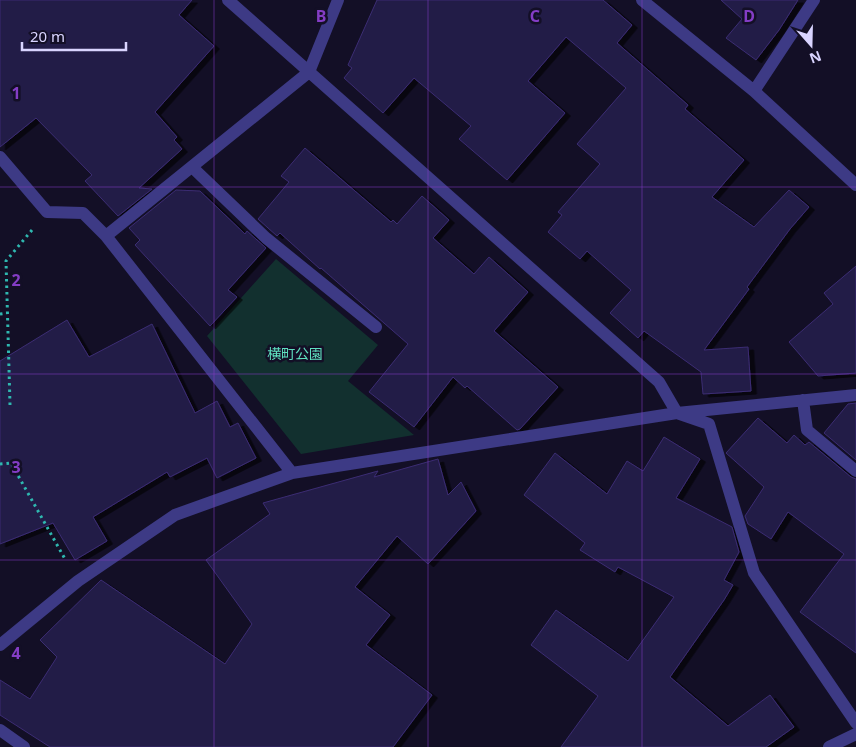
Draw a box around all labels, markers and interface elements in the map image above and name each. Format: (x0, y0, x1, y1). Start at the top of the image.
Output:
text: B (316, 5, 326, 27)
text: C (530, 5, 540, 27)
text: D (743, 5, 755, 27)
scale bar (22, 20, 126, 52)
north arrow (786, 20, 836, 70)
text: 20 m (30, 26, 65, 46)
text: N (807, 47, 824, 69)
text: 1 (11, 82, 21, 104)
text: 2 (11, 269, 21, 291)
park label: 横町公園 (267, 344, 323, 363)
text: 3 (11, 456, 21, 478)
text: 4 (11, 642, 21, 664)

